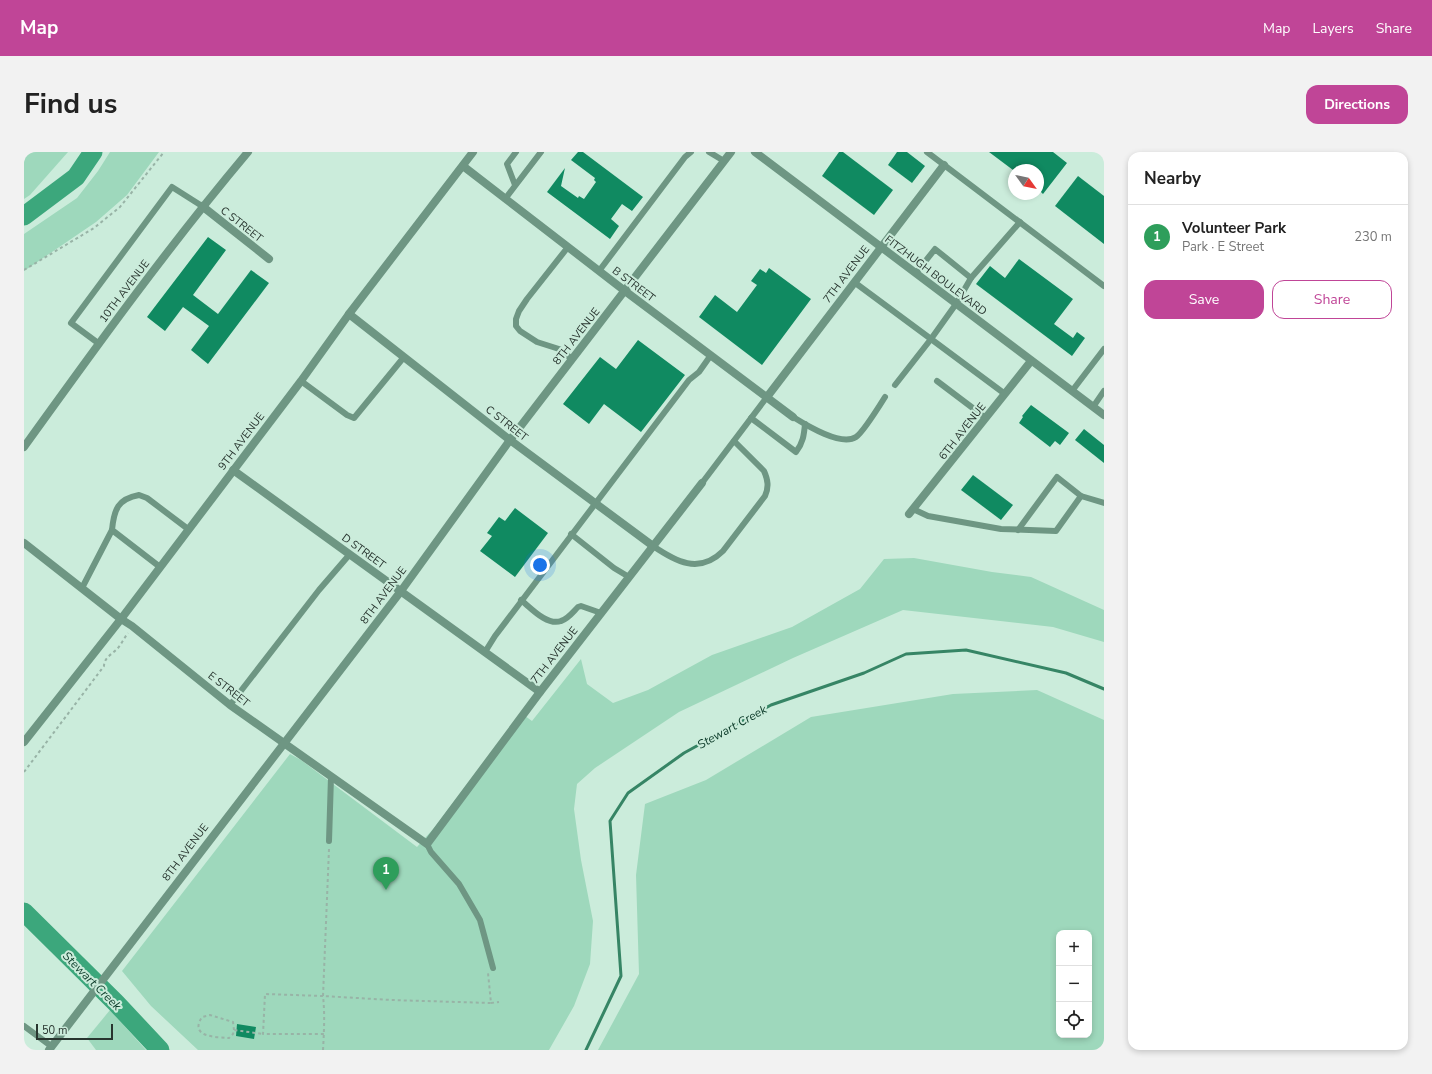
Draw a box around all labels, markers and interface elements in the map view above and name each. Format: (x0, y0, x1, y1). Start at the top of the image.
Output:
text: Map (20, 15, 58, 41)
text: Map (1263, 19, 1290, 38)
text: Layers (1312, 19, 1354, 38)
text: Share (1376, 19, 1412, 38)
text: Find us (24, 85, 118, 123)
button: Directions (1306, 85, 1408, 124)
north arrow (1008, 164, 1044, 200)
text: Nearby (1144, 167, 1201, 190)
street label: C STREET (217, 203, 266, 246)
text: Volunteer Park (1182, 218, 1286, 238)
text: 1 (1153, 228, 1161, 246)
text: 230 m (1354, 228, 1392, 246)
street label: FITZHUGH BOULEVARD (882, 232, 990, 319)
text: Park · E Street (1182, 238, 1264, 256)
street label: 7TH AVENUE (820, 242, 873, 306)
street label: 10TH AVENUE (96, 257, 153, 326)
street label: B STREET (609, 263, 659, 306)
button: Save (1144, 280, 1264, 319)
button: Share (1272, 280, 1392, 319)
street label: 8TH AVENUE (549, 305, 603, 368)
street label: 6TH AVENUE (935, 400, 989, 463)
street label: C STREET (482, 402, 531, 445)
street label: 9TH AVENUE (215, 409, 268, 473)
street label: D STREET (339, 530, 389, 573)
your location (530, 555, 550, 575)
street label: 8TH AVENUE (357, 563, 410, 627)
street label: 7TH AVENUE (527, 624, 581, 687)
street label: E STREET (205, 668, 253, 711)
water label: Stewart Creek (694, 701, 770, 753)
street label: 8TH AVENUE (159, 820, 212, 884)
pin: 1 (373, 857, 399, 890)
map controls (1056, 930, 1092, 1038)
button: + (1056, 930, 1092, 966)
water label: Stewart Creek (59, 948, 126, 1015)
button: − (1056, 966, 1092, 1002)
button: locate (1056, 1002, 1092, 1038)
scale bar (36, 1022, 113, 1041)
text: 50 m (42, 1023, 67, 1038)

